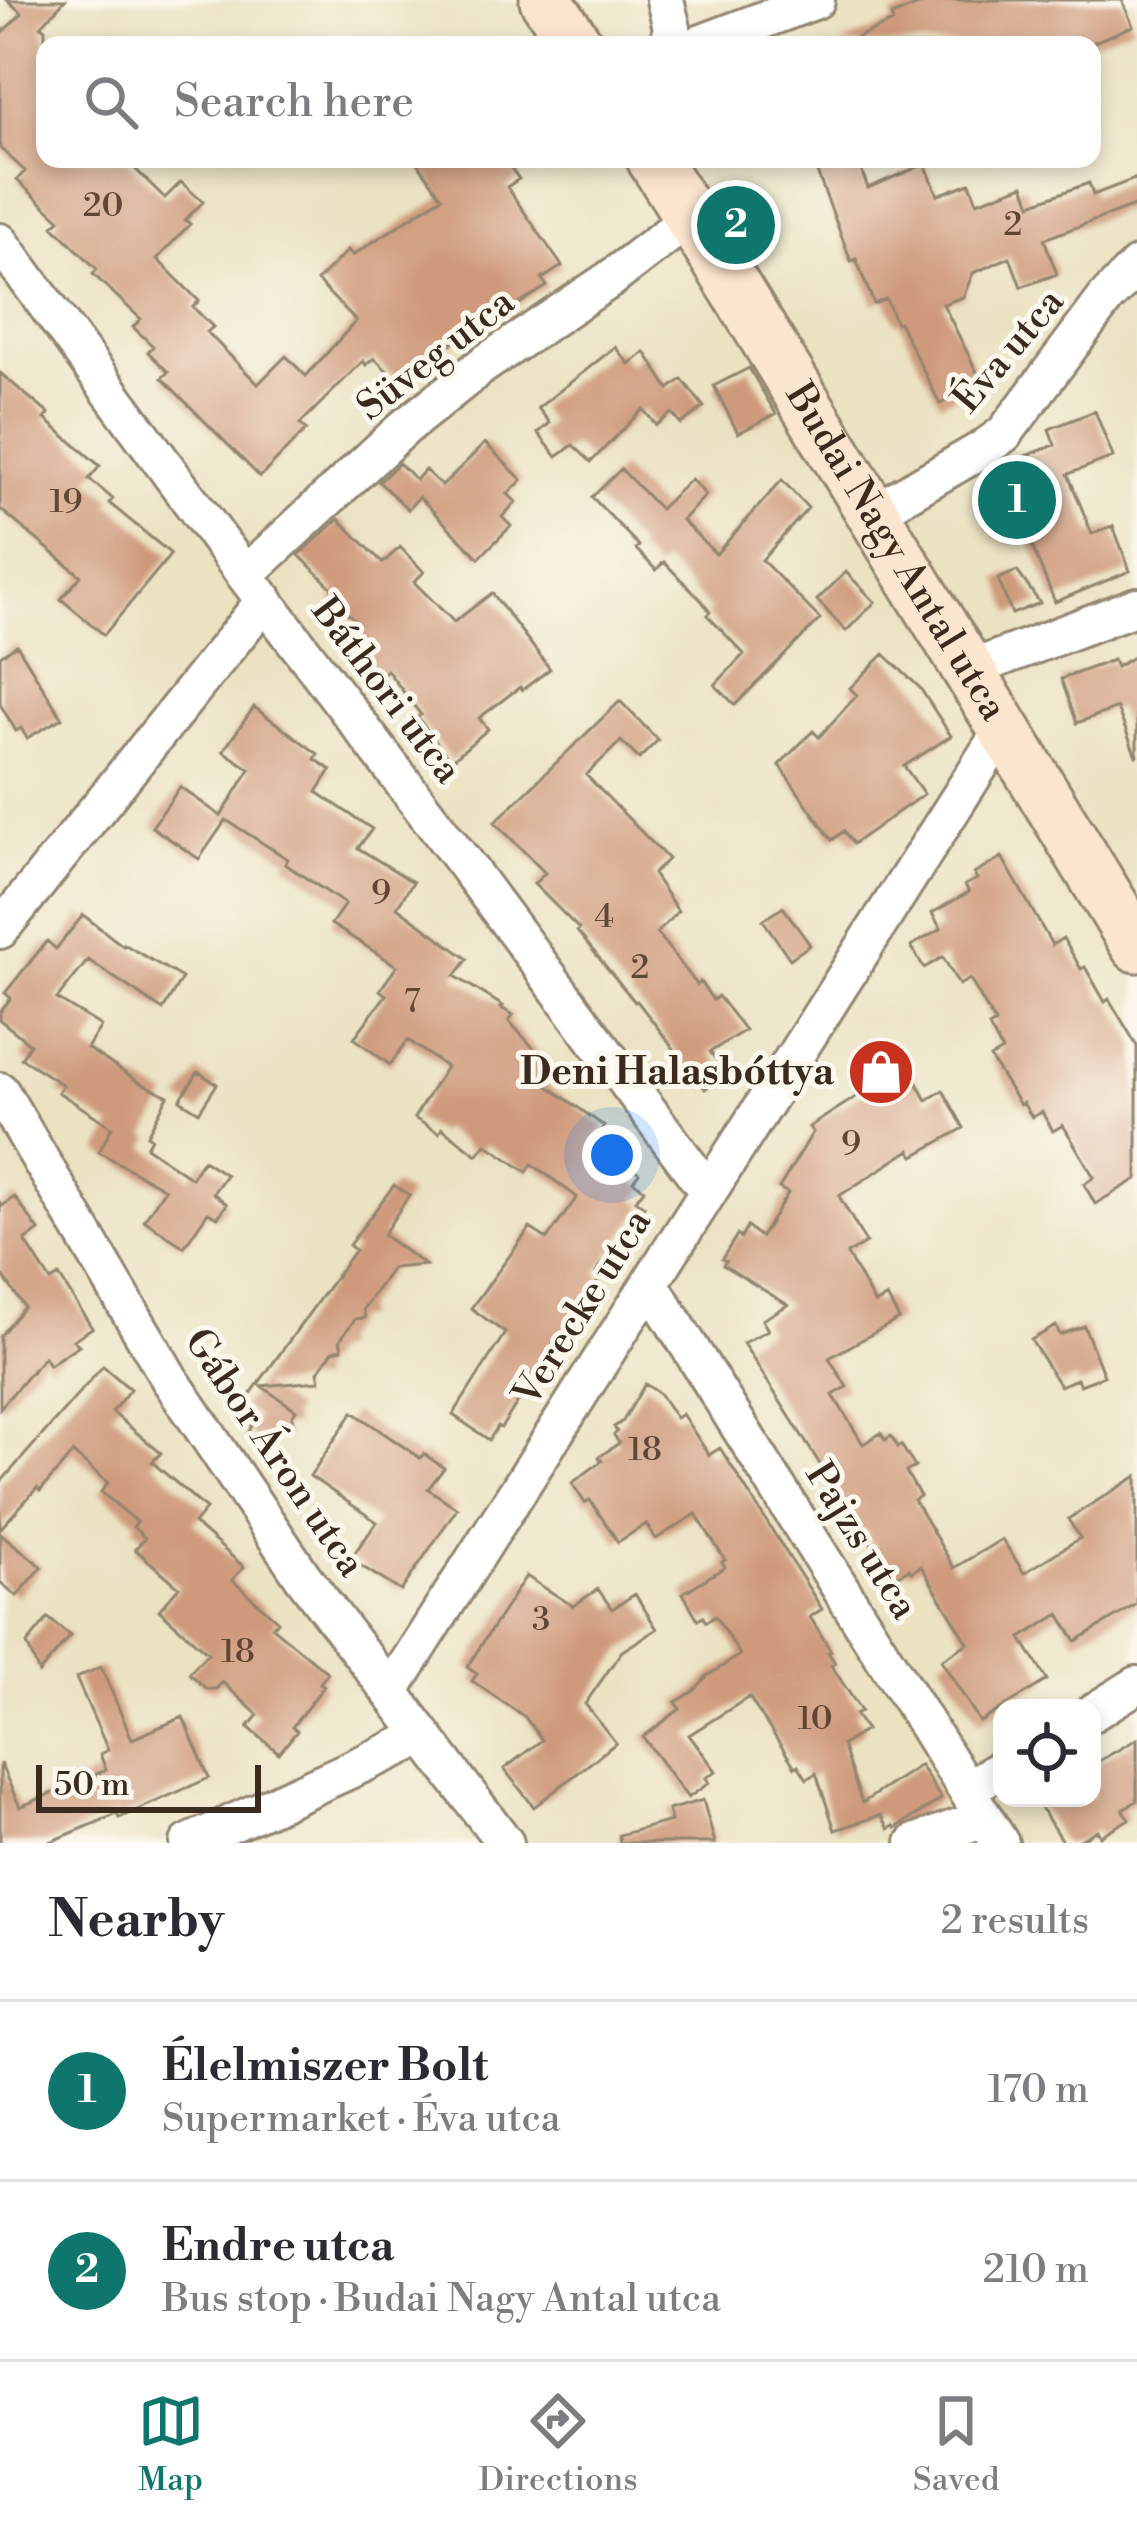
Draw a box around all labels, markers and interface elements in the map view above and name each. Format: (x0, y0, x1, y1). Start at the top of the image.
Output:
search box (36, 36, 1101, 168)
icon: search (78, 69, 144, 135)
text: Search here (174, 74, 414, 131)
pin: 2 (697, 180, 775, 270)
house number: 20 (83, 186, 123, 227)
house number: 2 (1004, 205, 1022, 246)
street label: Éva utca (941, 277, 1075, 423)
street label: Süveg utca (347, 278, 525, 432)
street label: Budai Nagy Antal utca (774, 373, 1018, 730)
pin: 1 (978, 455, 1056, 545)
house number: 19 (49, 482, 83, 523)
street label: Báthori utca (300, 588, 472, 794)
house number: 9 (371, 873, 391, 914)
house number: 4 (594, 897, 614, 938)
house number: 2 (631, 948, 649, 989)
house number: 7 (404, 982, 421, 1023)
shop icon: Deni Halasbóttya (846, 1037, 916, 1107)
place label: Deni Halasbóttya (520, 1048, 835, 1097)
house number: 9 (841, 1124, 861, 1165)
your location (582, 1125, 642, 1185)
street label: Verecke utca (503, 1200, 663, 1416)
street label: Gábor Áron utca (173, 1318, 377, 1587)
house number: 18 (628, 1430, 662, 1471)
street label: Pajzs utca (794, 1453, 928, 1629)
house number: 3 (532, 1600, 550, 1641)
house number: 18 (221, 1632, 255, 1673)
house number: 10 (797, 1699, 833, 1740)
map controls (993, 1699, 1101, 1807)
button: locate (993, 1699, 1101, 1807)
scale bar (36, 1759, 261, 1812)
text: 50 m (54, 1765, 130, 1806)
text: Nearby (48, 1889, 224, 1953)
text: 2 results (941, 1897, 1089, 1946)
text: Élelmiszer Bolt (162, 2038, 488, 2095)
text: 1 (78, 2066, 96, 2115)
text: 170 m (987, 2066, 1089, 2115)
text: Supermarket · Éva utca (162, 2095, 561, 2144)
text: Endre utca (162, 2218, 394, 2275)
text: 2 (75, 2246, 99, 2295)
text: 210 m (983, 2246, 1089, 2295)
text: Bus stop · Budai Nagy Antal utca (162, 2275, 721, 2324)
tab: Map (138, 2388, 204, 2501)
tab: Directions (479, 2388, 638, 2501)
tab: Saved (913, 2388, 999, 2501)

